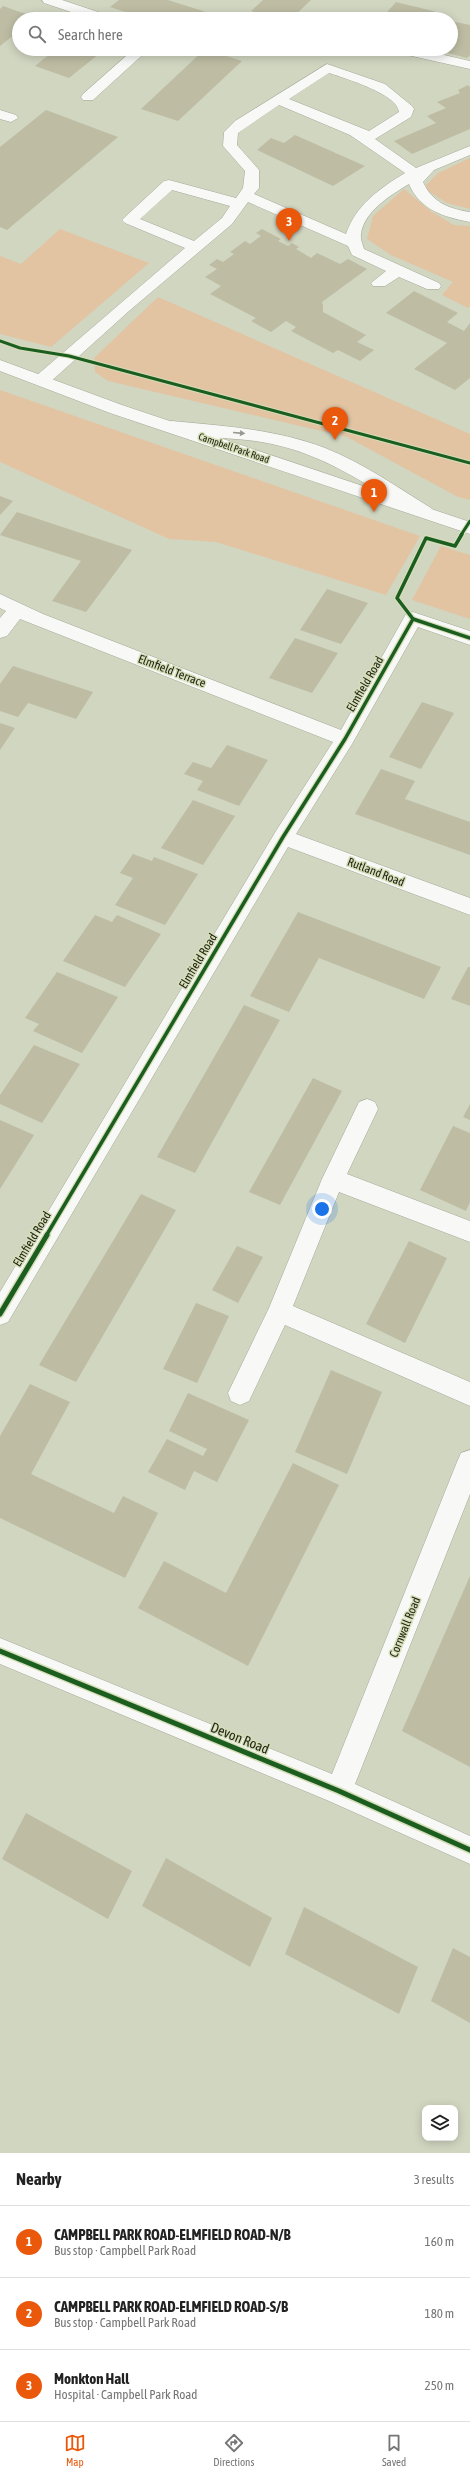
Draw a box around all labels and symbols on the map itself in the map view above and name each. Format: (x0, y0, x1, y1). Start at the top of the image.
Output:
pin: 3 (276, 208, 302, 241)
pin: 2 (322, 407, 348, 440)
one-way arrow (233, 429, 245, 436)
street label: Campbell Park Road (197, 431, 271, 465)
pin: 1 (361, 479, 387, 512)
street label: Elmfield Terrace (136, 652, 208, 690)
street label: Elmfield Road (343, 654, 387, 714)
street label: Rutland Road (345, 855, 407, 889)
street label: Elmfield Road (176, 931, 220, 991)
your location (312, 1199, 332, 1219)
street label: Elmfield Road (10, 1209, 54, 1269)
street label: Cornwall Road (387, 1595, 423, 1659)
street label: Devon Road (208, 1719, 272, 1757)

